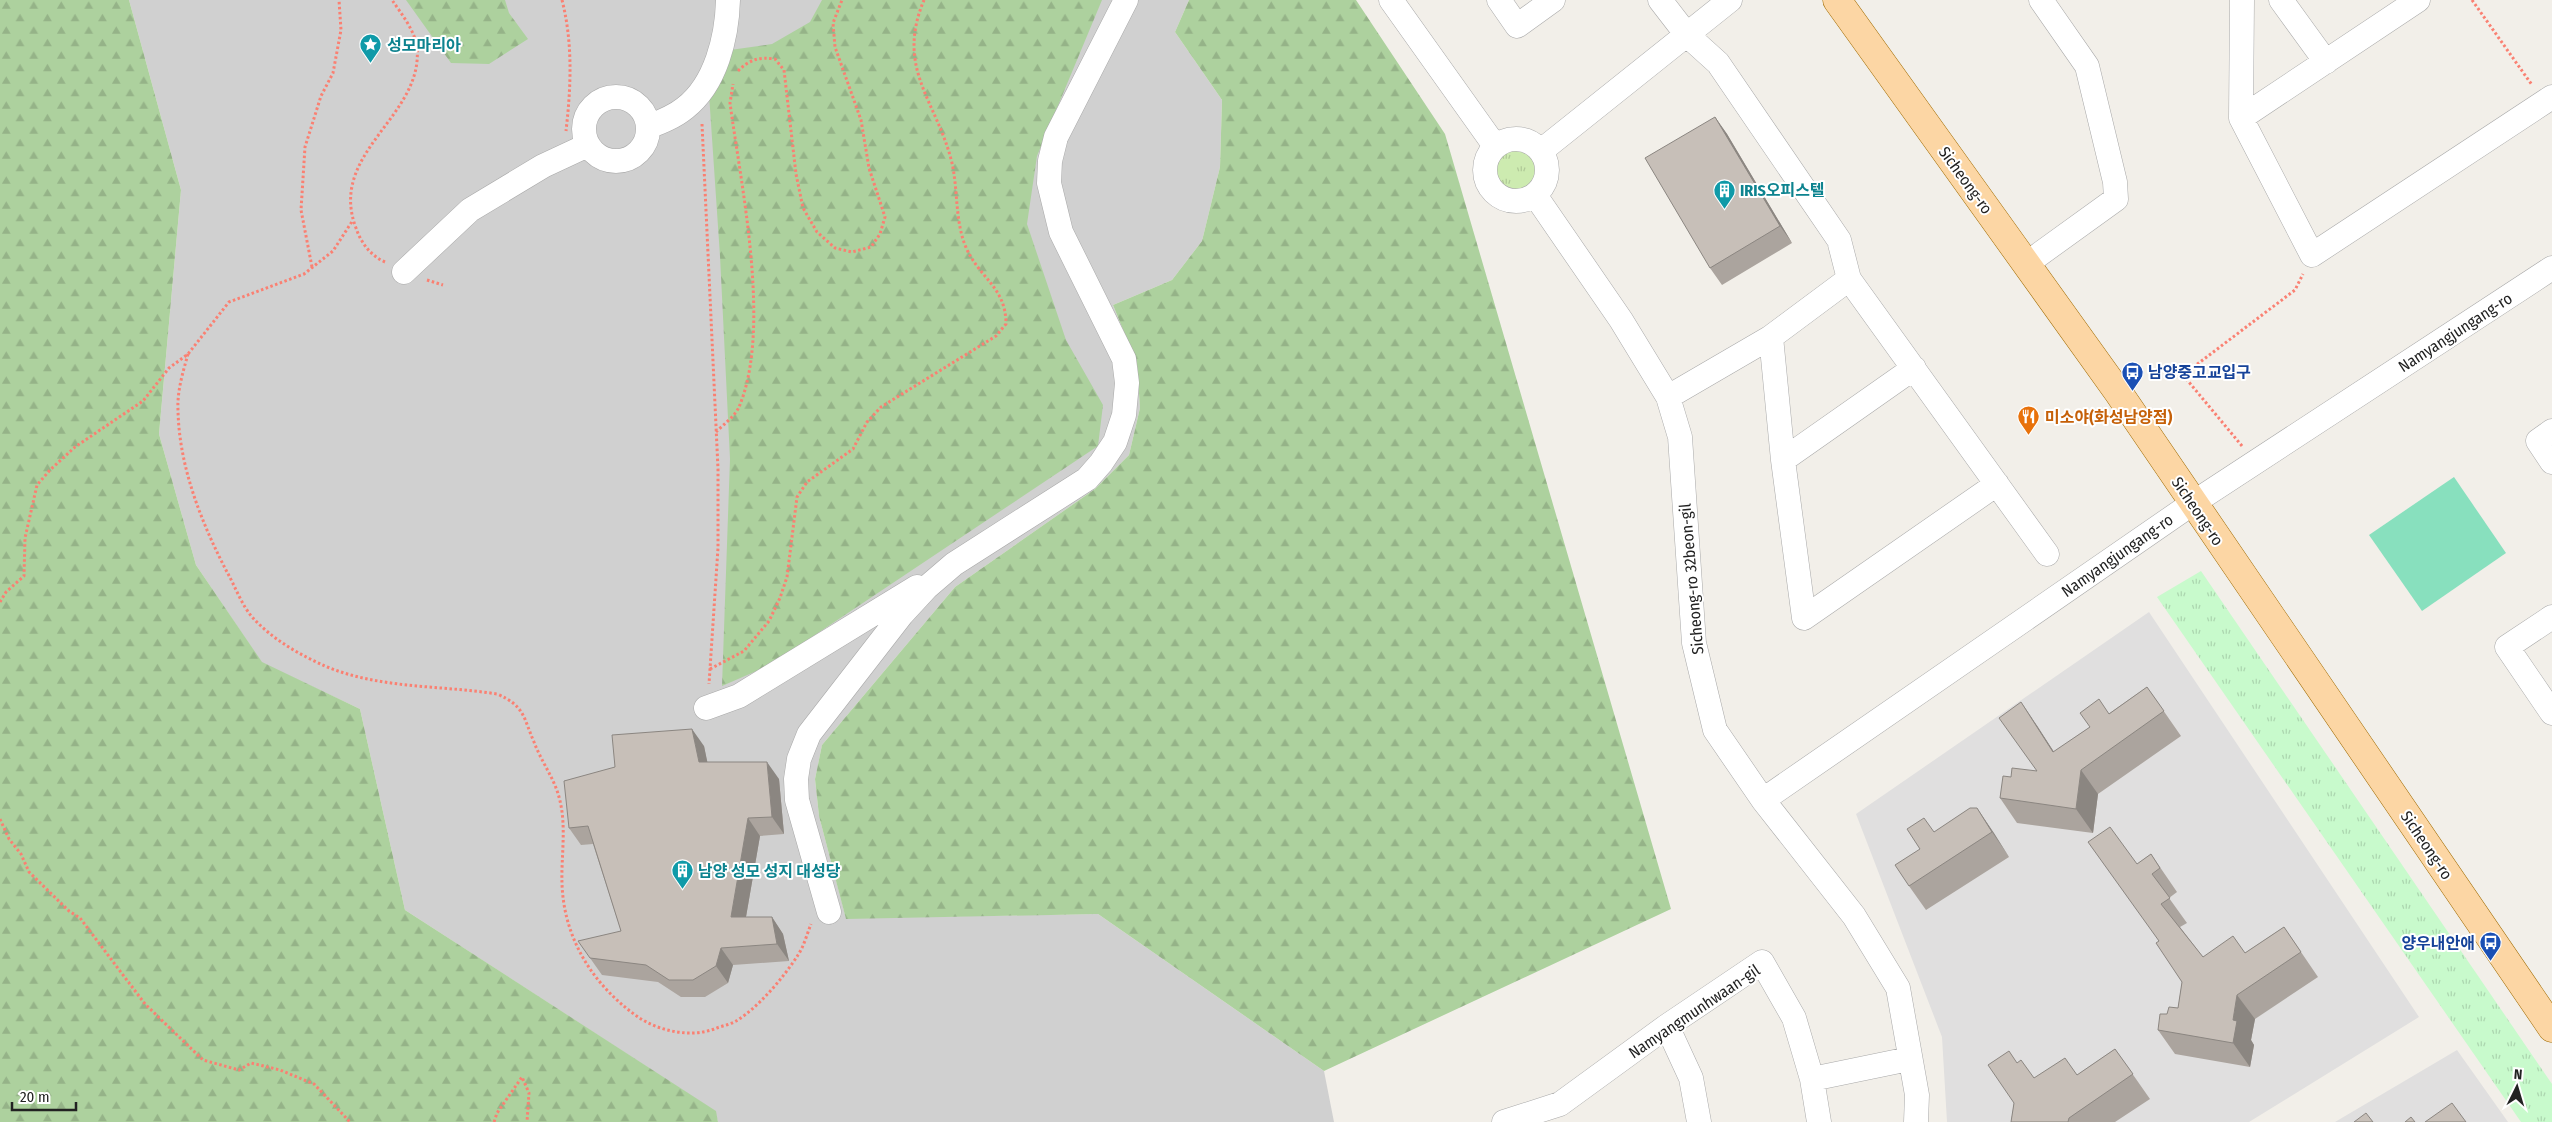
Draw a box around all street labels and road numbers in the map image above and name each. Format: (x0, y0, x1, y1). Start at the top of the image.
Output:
street label: Sicheong-ro (1935, 143, 1996, 218)
street label: Namyangjungang-ro (2395, 289, 2516, 376)
street label: Sicheong-ro (2168, 473, 2228, 549)
street label: Sicheong-ro 32beon-gil (1675, 503, 1708, 655)
street label: Namyangjungang-ro (2058, 510, 2177, 601)
street label: Sicheong-ro (2397, 807, 2457, 883)
street label: Namyangmunhwaan-gil (1625, 960, 1763, 1062)

